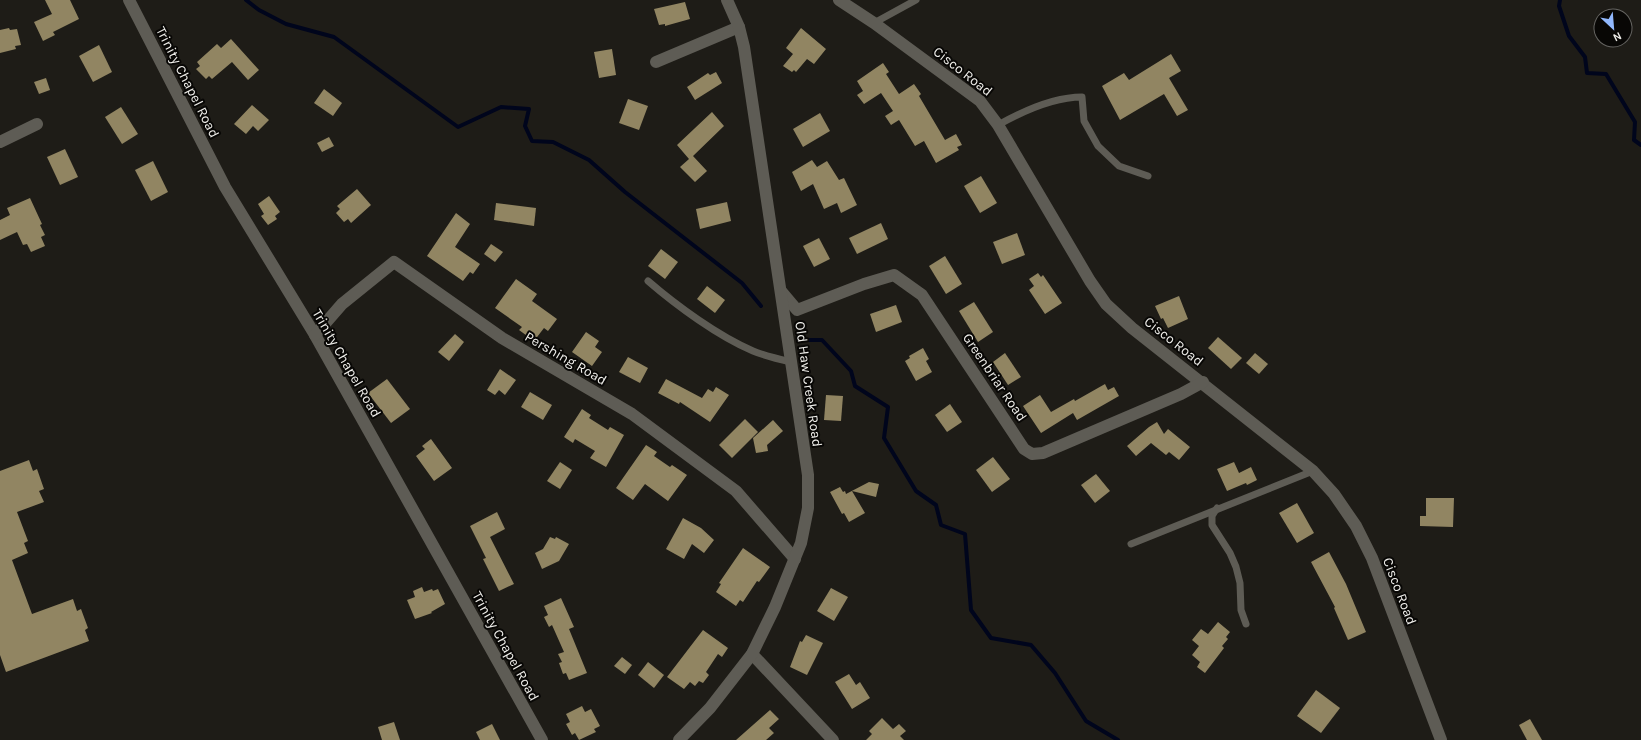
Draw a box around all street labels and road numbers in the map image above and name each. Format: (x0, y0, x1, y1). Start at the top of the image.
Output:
street label: Trinity Chapel Road (152, 24, 223, 141)
street label: Cisco Road (930, 43, 996, 100)
street label: Trinity Chapel Road (309, 306, 385, 421)
street label: Cisco Road (1141, 313, 1207, 370)
street label: Old Haw Creek Road (791, 320, 826, 448)
street label: Pershing Road (522, 328, 610, 389)
street label: Greenbriar Road (959, 330, 1030, 425)
street label: Cisco Road (1379, 555, 1420, 627)
street label: Trinity Chapel Road (468, 589, 543, 704)

